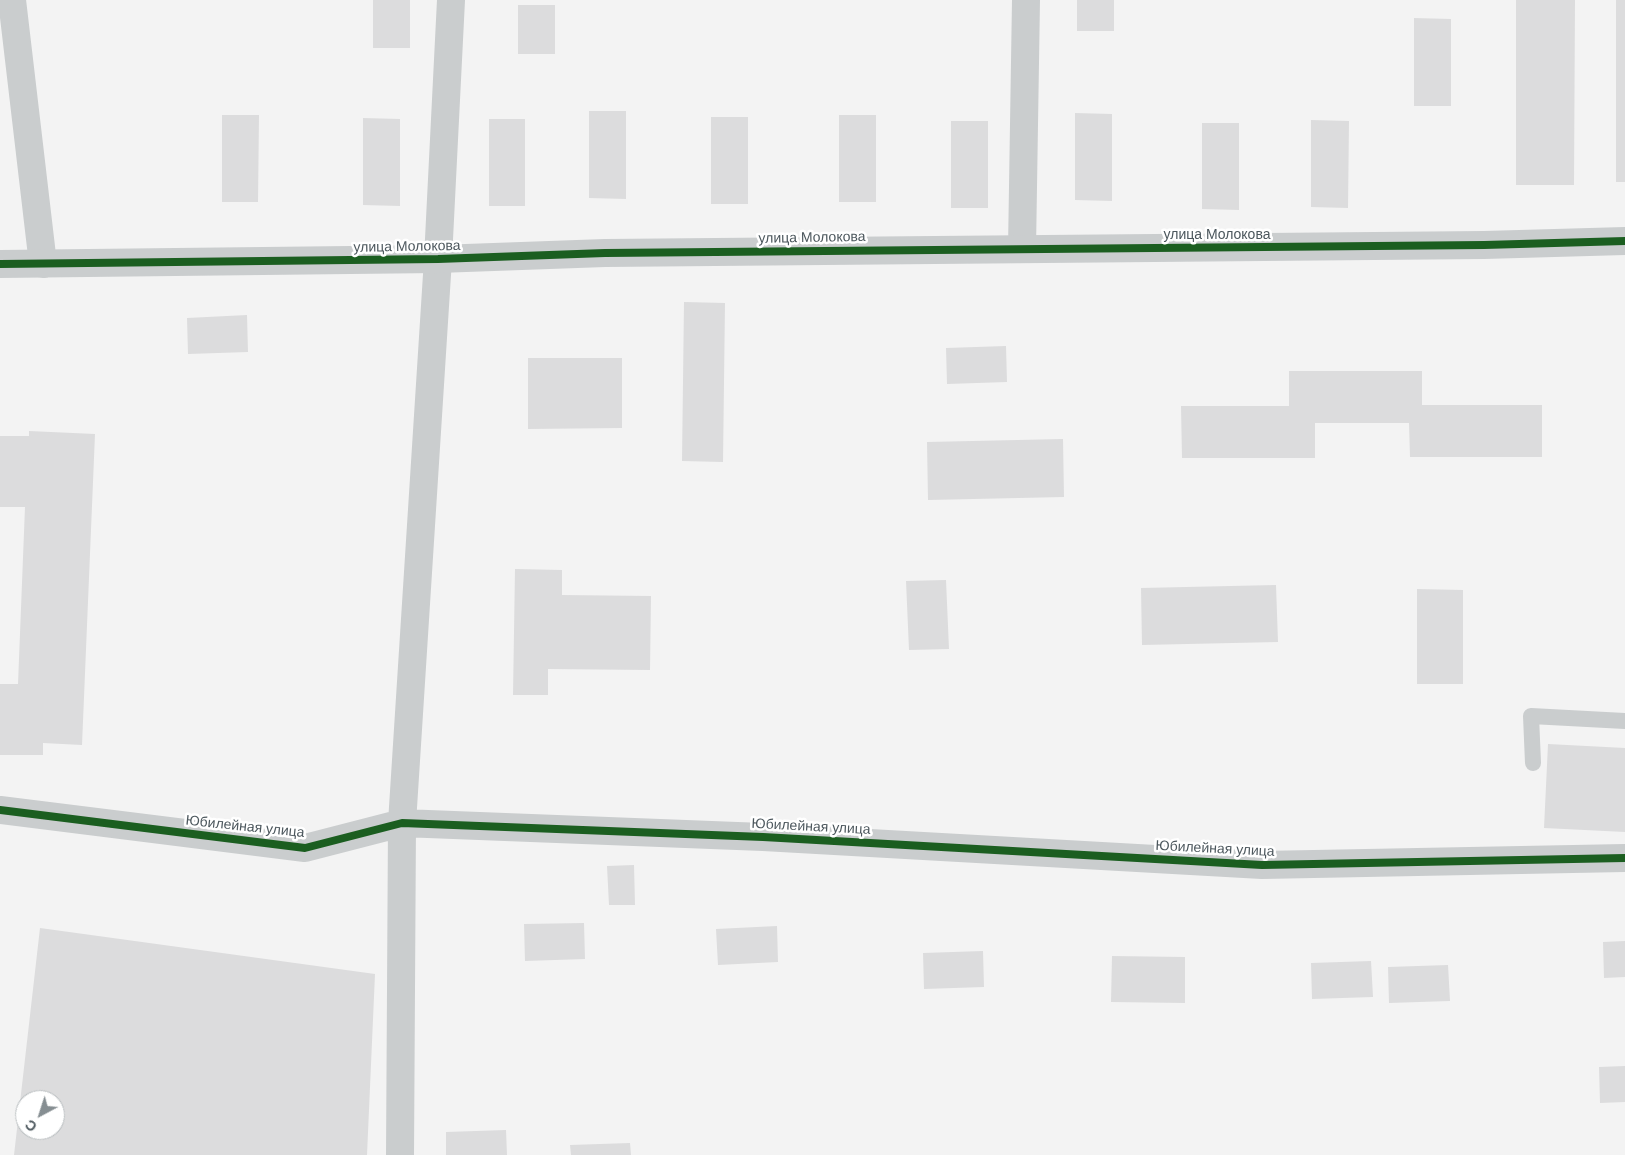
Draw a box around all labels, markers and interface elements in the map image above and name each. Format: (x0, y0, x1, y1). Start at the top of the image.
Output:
street label: улица Молокова (1164, 227, 1270, 243)
street label: улица Молокова (758, 229, 866, 247)
street label: улица Молокова (353, 238, 461, 256)
street label: Юбилейная улица (185, 812, 305, 842)
street label: Юбилейная улица (751, 815, 871, 839)
street label: Юбилейная улица (1155, 837, 1275, 861)
north arrow (15, 1090, 65, 1140)
text: С (22, 1116, 40, 1135)

